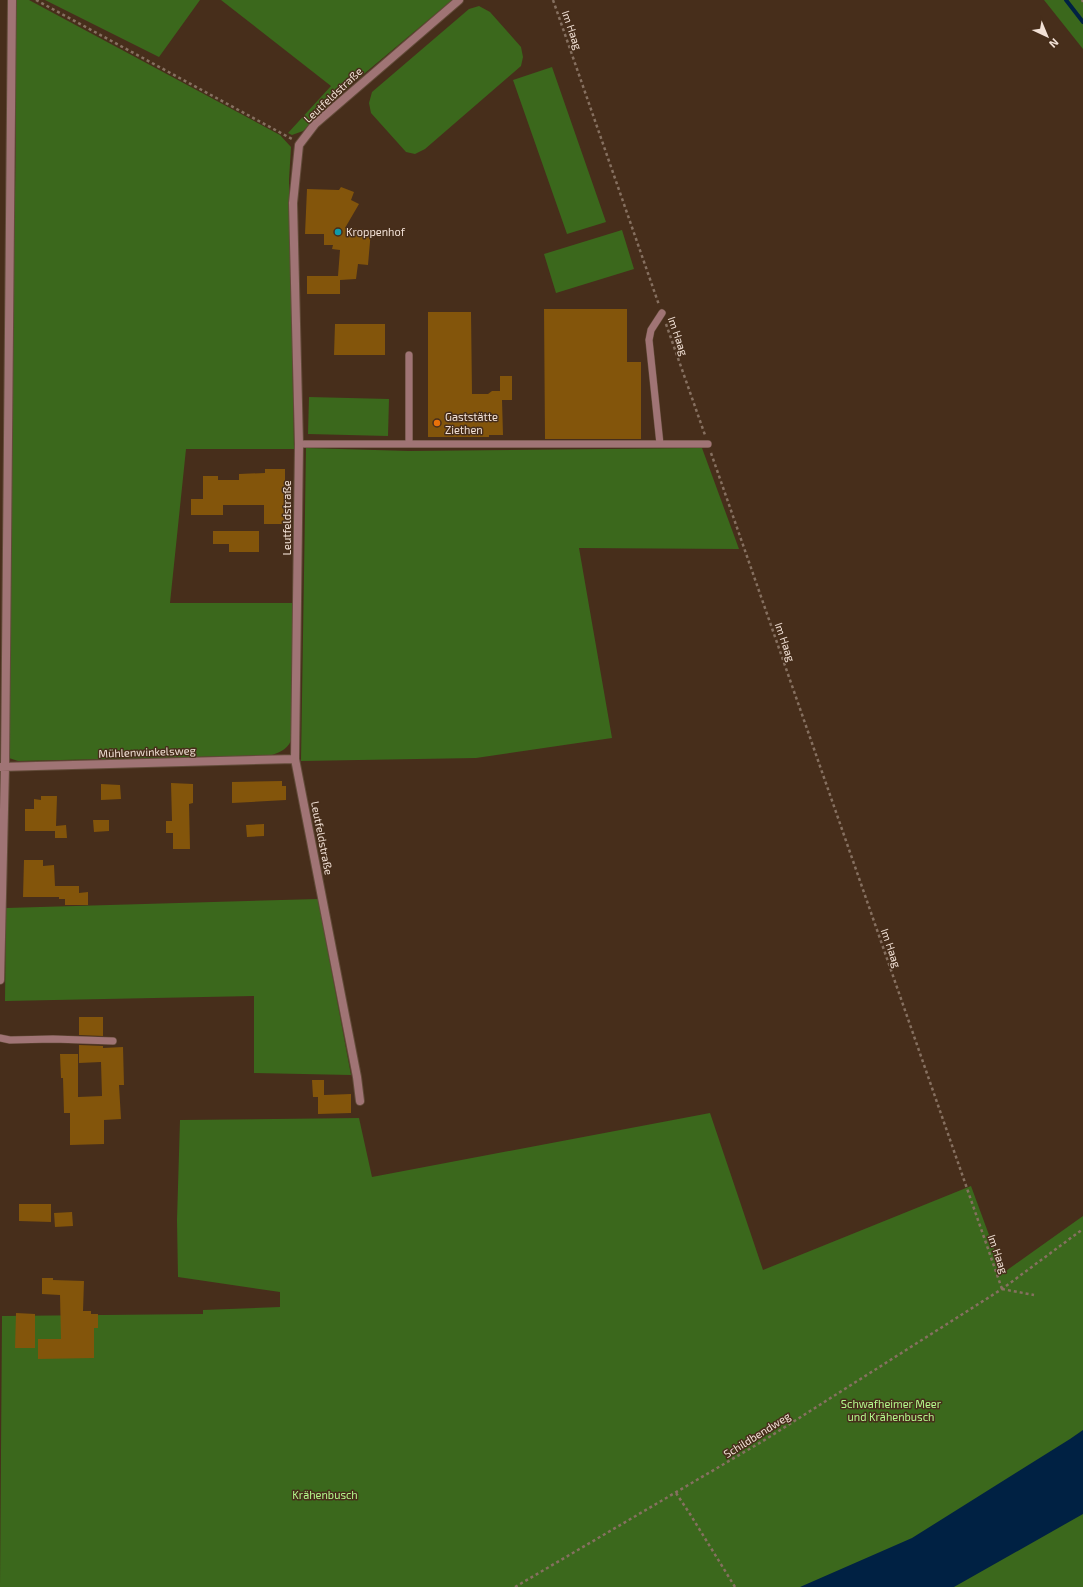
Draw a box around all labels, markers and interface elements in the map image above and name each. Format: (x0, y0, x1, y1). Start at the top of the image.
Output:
street label: Im Haag (560, 9, 585, 51)
north arrow (1027, 16, 1067, 56)
text: N (1047, 36, 1062, 51)
street label: Leutfeldstraße (301, 64, 365, 125)
place label: Kroppenhof (346, 225, 406, 238)
marker: Kroppenhof (333, 227, 343, 237)
street label: Im Haag (666, 315, 691, 357)
place label: Gaststätte Ziethen (445, 410, 498, 436)
marker: Gaststätte Ziethen (432, 418, 442, 428)
street label: Leutfeldstraße (280, 480, 293, 556)
street label: Im Haag (773, 621, 798, 663)
street label: Mühlenwinkelsweg (98, 743, 196, 760)
street label: Leutfeldstraße (309, 800, 336, 876)
street label: Im Haag (879, 927, 904, 969)
street label: Im Haag (986, 1233, 1011, 1275)
park label: Schwafheimer Meer und Krähenbusch (841, 1397, 942, 1423)
street label: Schildbendweg (721, 1409, 792, 1460)
park label: Krähenbusch (292, 1488, 358, 1501)

